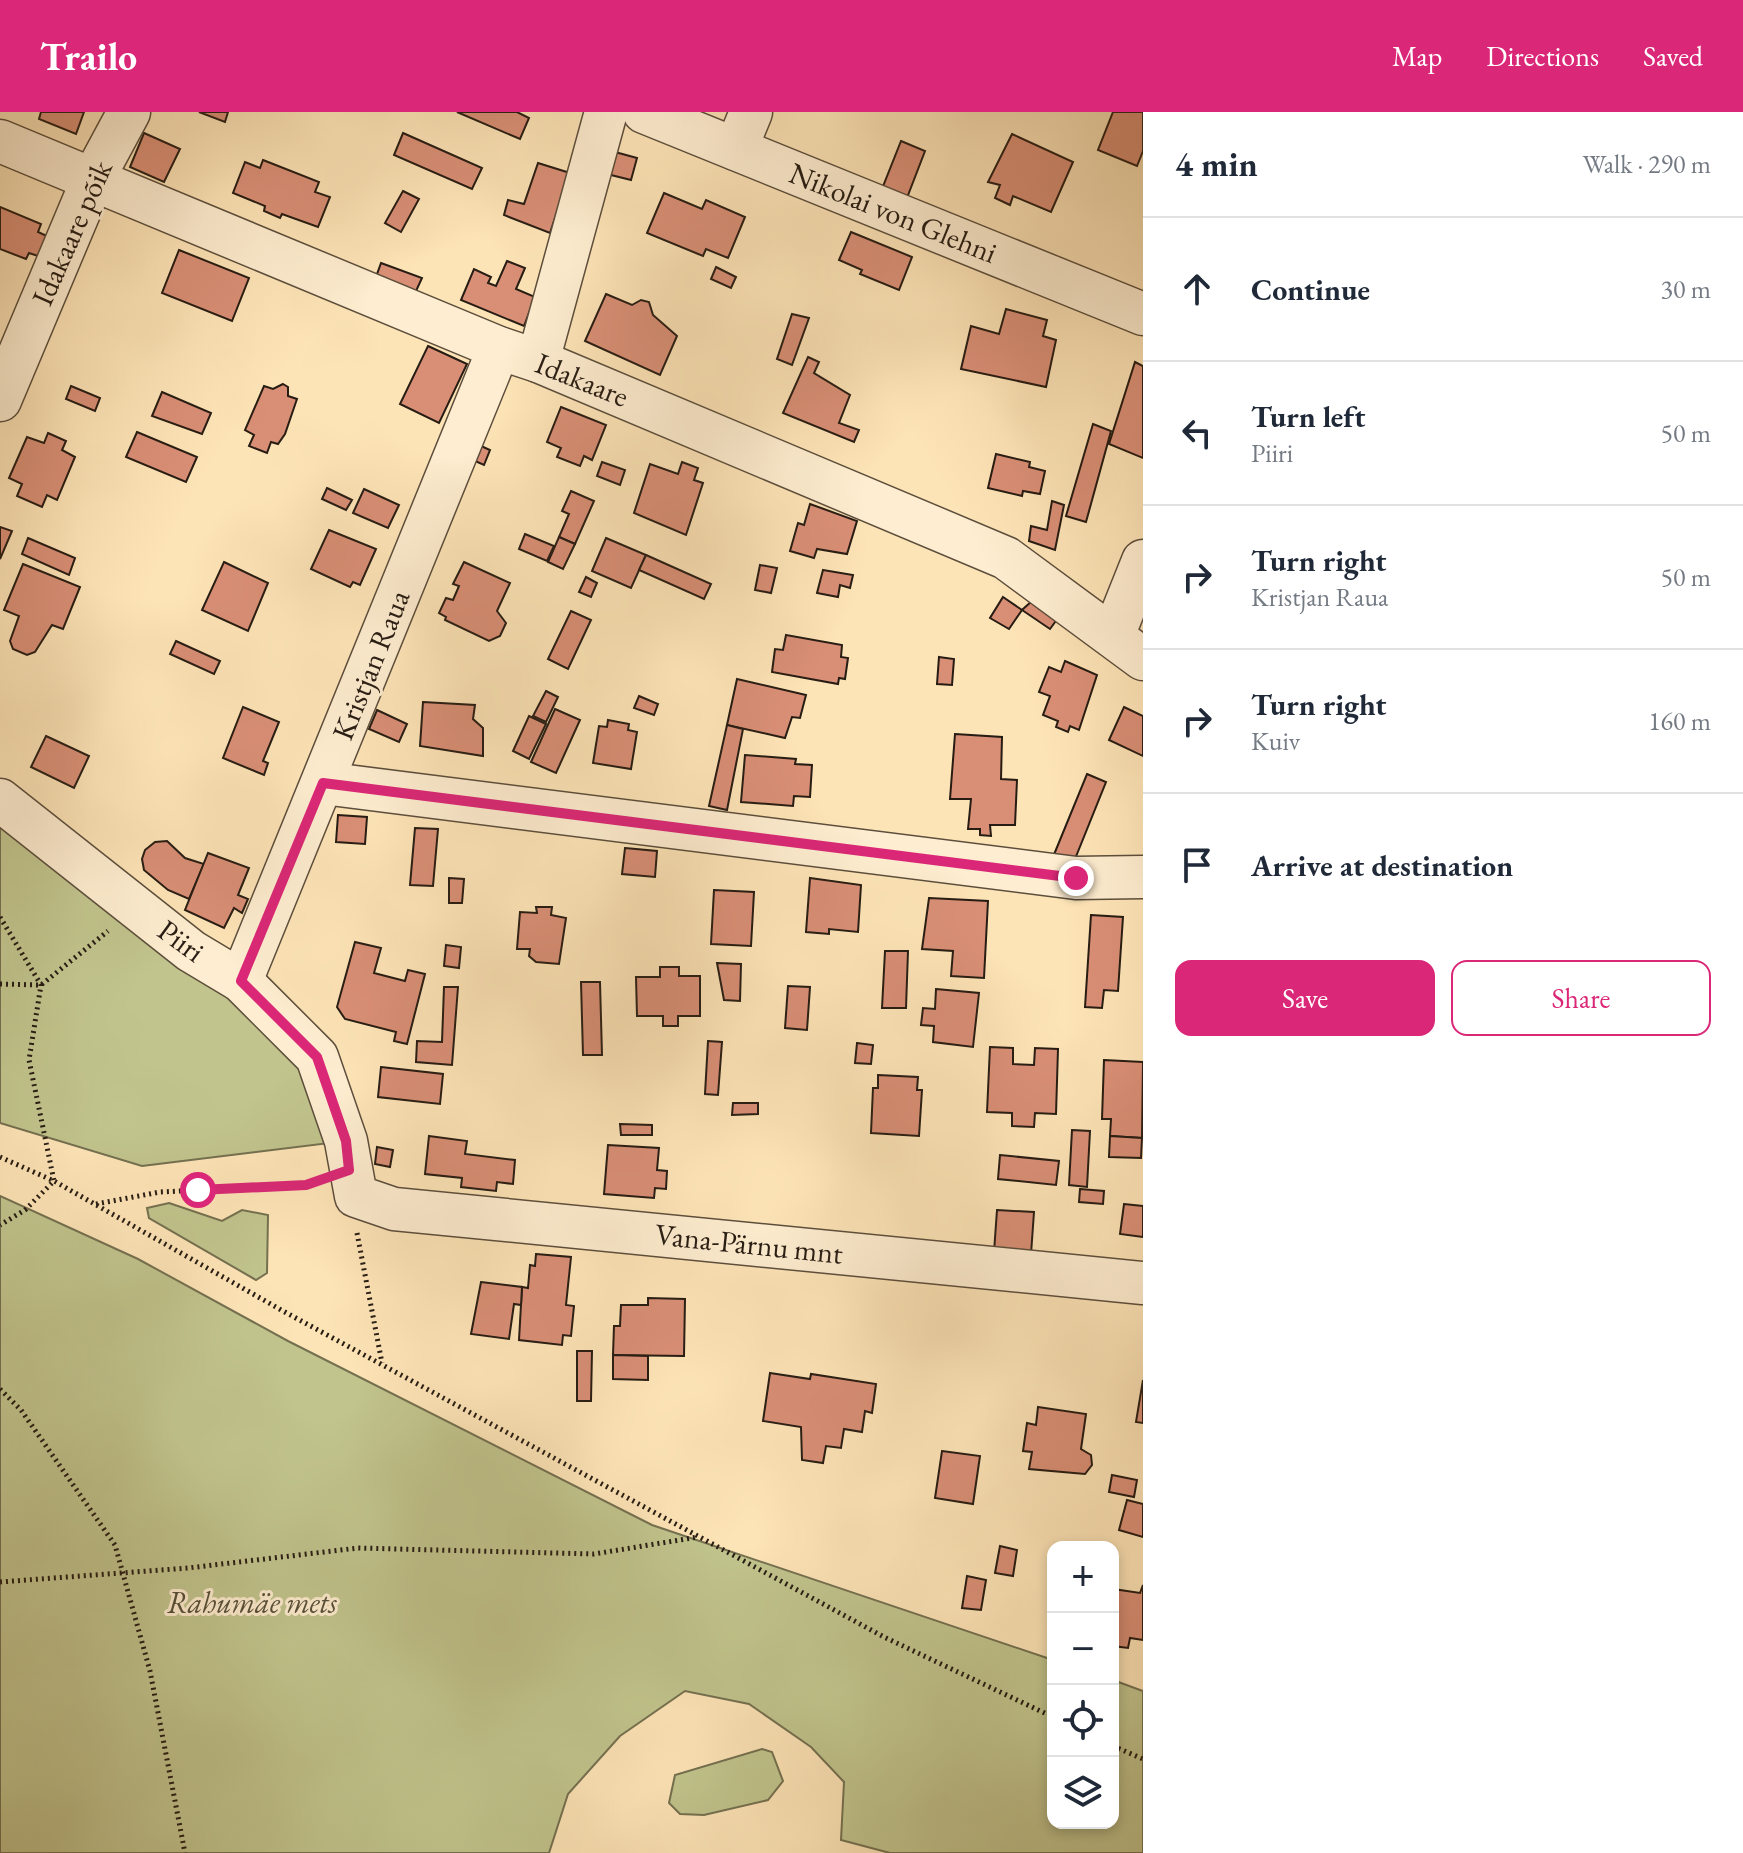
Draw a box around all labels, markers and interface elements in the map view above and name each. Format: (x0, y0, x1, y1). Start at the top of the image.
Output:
text: Trailo (40, 32, 137, 81)
text: Map (1392, 38, 1442, 74)
text: Directions (1486, 38, 1599, 74)
text: Saved (1643, 38, 1703, 74)
text: 4 min (1175, 142, 1258, 186)
text: Walk · 290 m (1583, 147, 1711, 181)
street label: Idakaare põik (22, 153, 121, 311)
street label: Nikolai von Glehni (784, 153, 1003, 272)
icon: ahead (1175, 267, 1219, 311)
text: Continue (1251, 270, 1370, 309)
text: 30 m (1661, 272, 1711, 306)
street label: Idakaare (530, 343, 635, 416)
text: Turn left (1251, 397, 1365, 436)
icon: left (1175, 411, 1219, 455)
text: 50 m (1661, 416, 1711, 450)
text: Piiri (1251, 436, 1293, 470)
text: Turn right (1251, 541, 1387, 580)
icon: right (1175, 555, 1219, 599)
text: 50 m (1661, 560, 1711, 594)
text: Kristjan Raua (1251, 580, 1389, 614)
street label: Kristjan Raua (323, 584, 418, 746)
text: Turn right (1251, 685, 1387, 724)
icon: right (1175, 699, 1219, 743)
text: 160 m (1648, 704, 1711, 738)
text: Kuiv (1251, 724, 1300, 758)
icon: arrive (1175, 843, 1219, 887)
text: Arrive at destination (1251, 846, 1513, 885)
route end (1058, 860, 1094, 896)
street label: Piiri (150, 911, 212, 971)
button: Save (1175, 960, 1435, 1036)
button: Share (1451, 960, 1711, 1036)
route start (180, 1172, 216, 1208)
street label: Vana-Pärnu mnt (653, 1214, 845, 1273)
map controls (1047, 1541, 1119, 1829)
button: + (1047, 1541, 1119, 1613)
park label: Rahumäe mets (167, 1583, 338, 1622)
button: − (1047, 1613, 1119, 1685)
button: locate (1047, 1685, 1119, 1757)
button: layers (1047, 1757, 1119, 1829)

